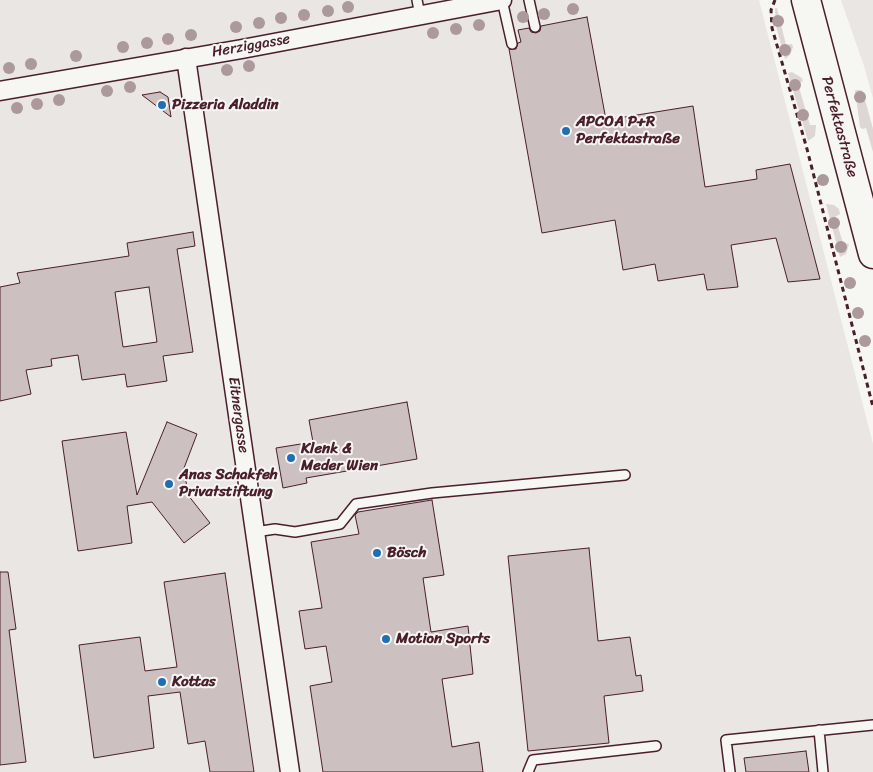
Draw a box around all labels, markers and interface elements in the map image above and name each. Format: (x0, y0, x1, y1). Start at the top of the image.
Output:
street label: Herziggasse (210, 30, 292, 62)
street label: Perfektastraße (817, 74, 861, 180)
place label: Pizzeria Aladdin (172, 96, 279, 114)
marker: Pizzeria Aladdin (156, 99, 168, 111)
place label: APCOA P+R Perfektastraße (576, 113, 680, 148)
marker: APCOA P+R Perfektastraße (560, 125, 572, 137)
street label: Eitnergasse (224, 376, 252, 454)
place label: Klenk & Meder Wien (301, 440, 378, 475)
marker: Klenk & Meder Wien (285, 452, 297, 464)
place label: Anas Schakfeh Privatstiftung (179, 466, 278, 501)
marker: Anas Schakfeh Privatstiftung (163, 478, 175, 490)
place label: Bösch (387, 544, 426, 562)
marker: Bösch (371, 547, 383, 559)
place label: Motion Sports (396, 630, 490, 648)
marker: Motion Sports (380, 633, 392, 645)
place label: Kottas (172, 673, 216, 691)
marker: Kottas (156, 676, 168, 688)

